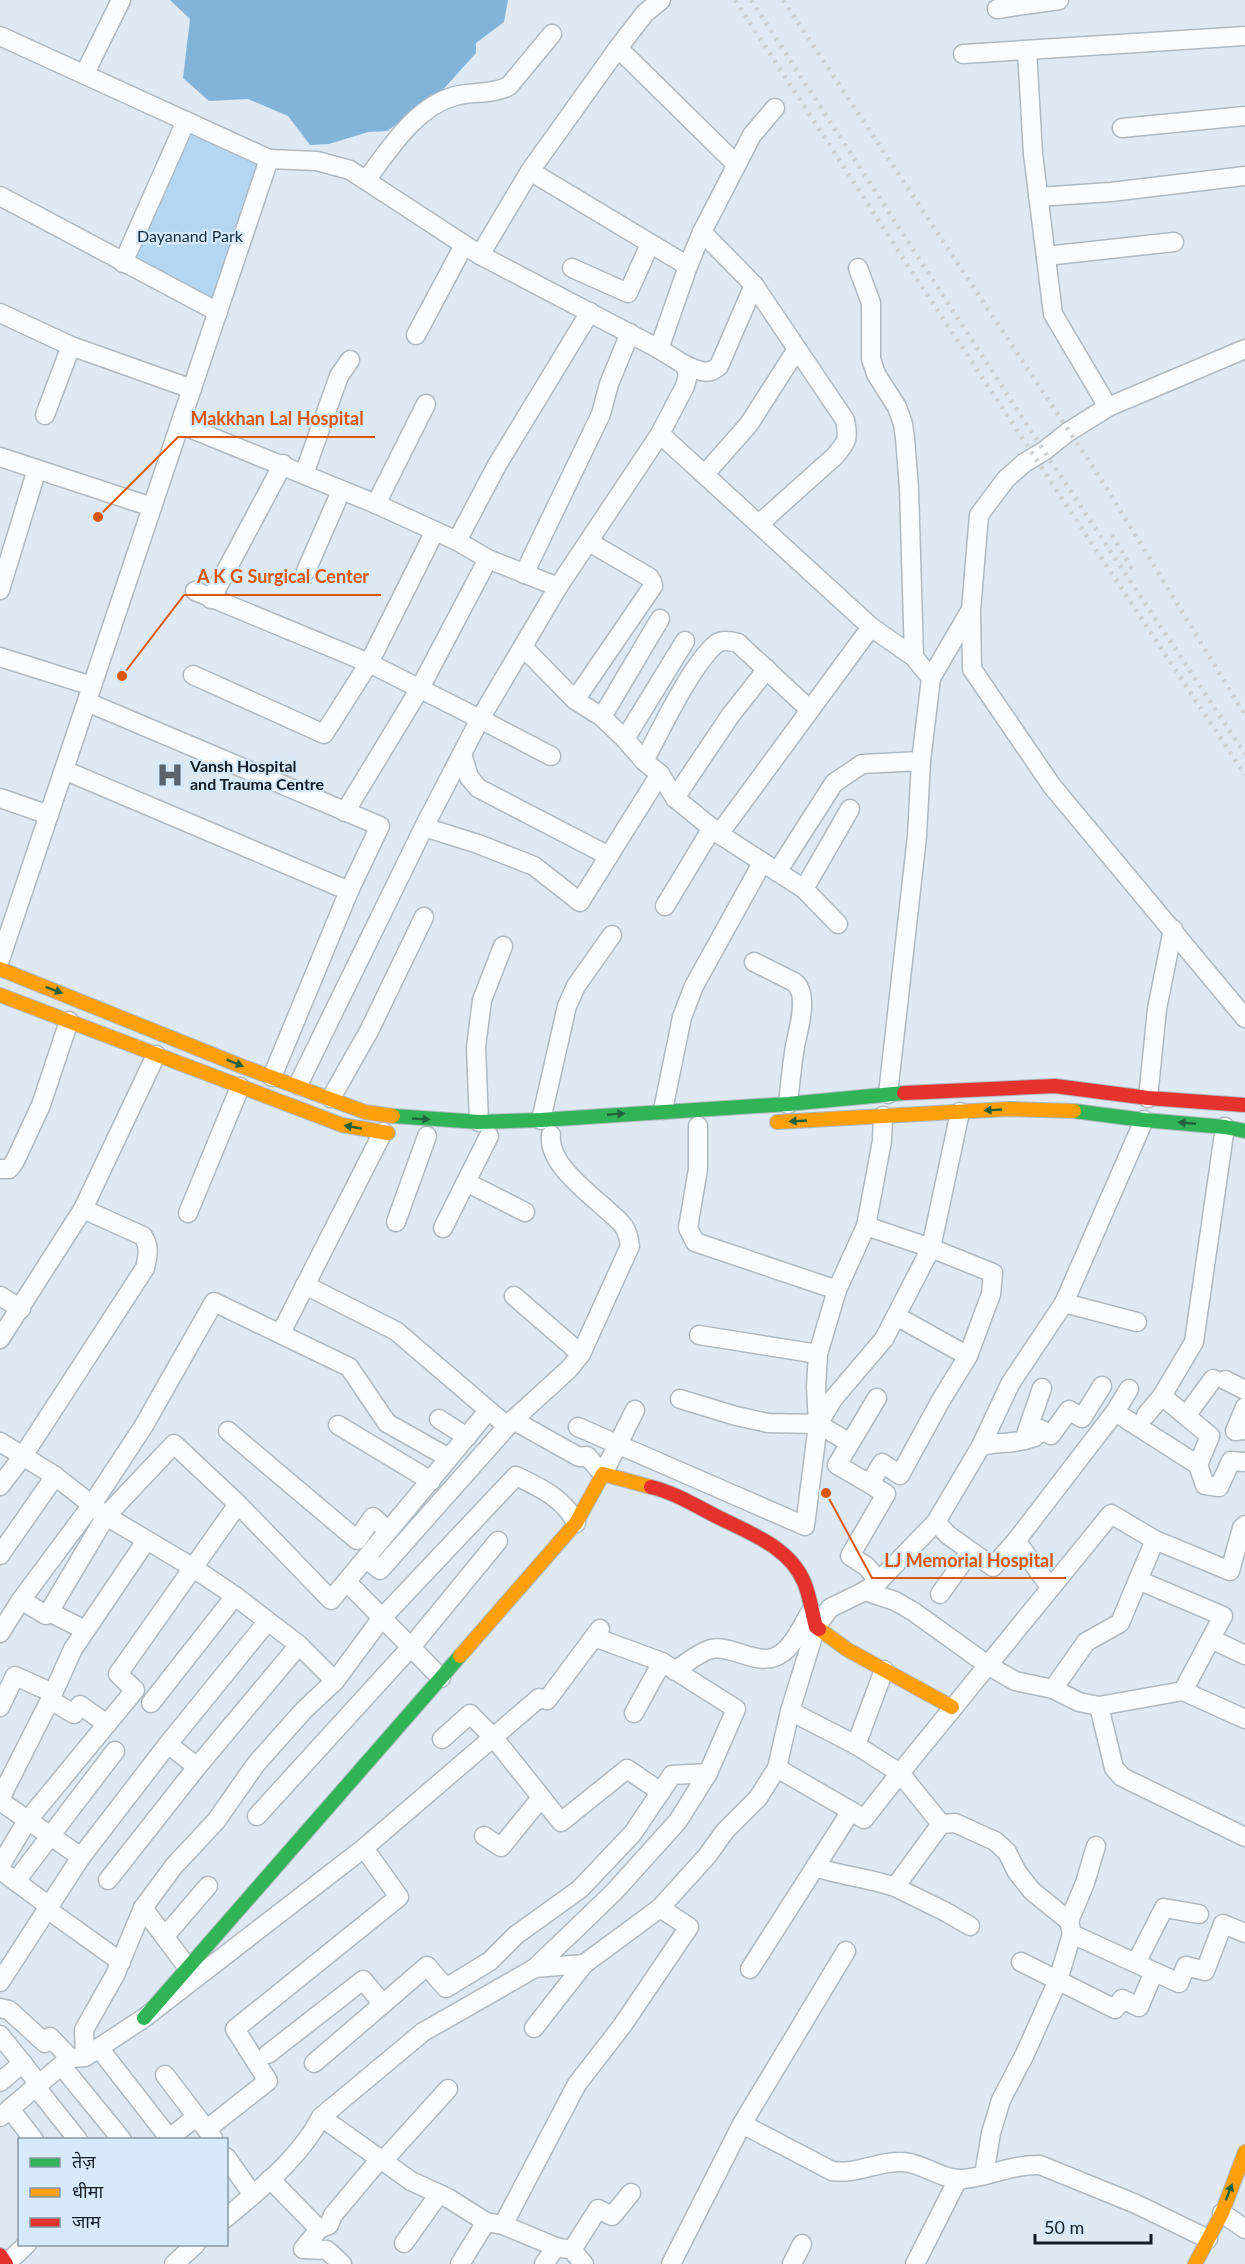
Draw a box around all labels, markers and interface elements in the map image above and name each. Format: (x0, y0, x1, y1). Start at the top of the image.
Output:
park label: Dayanand Park (137, 226, 244, 245)
callout: Makkhan Lal Hospital (178, 401, 375, 437)
text: Makkhan Lal Hospital (190, 407, 364, 429)
callout: A K G Surgical Center (184, 559, 381, 595)
text: A K G Surgical Center (196, 565, 369, 587)
place label: Vansh Hospital and Trauma Centre (189, 756, 325, 793)
hospital icon: Vansh Hospital and Trauma Centre (155, 760, 185, 790)
one-way arrow (46, 985, 64, 995)
one-way arrow (227, 1058, 245, 1068)
one-way arrow (983, 1105, 1002, 1114)
one-way arrow (606, 1109, 625, 1119)
one-way arrow (411, 1114, 430, 1123)
one-way arrow (789, 1116, 808, 1125)
one-way arrow (1178, 1118, 1197, 1128)
one-way arrow (343, 1122, 362, 1131)
callout: LJ Memorial Hospital (872, 1542, 1066, 1578)
text: LJ Memorial Hospital (884, 1549, 1054, 1571)
legend (18, 2138, 228, 2246)
text: तेज़ (72, 2150, 96, 2172)
text: धीमा (72, 2180, 103, 2202)
one-way arrow (1225, 2183, 1235, 2201)
scale bar (1035, 2207, 1150, 2245)
text: जाम (72, 2210, 102, 2232)
text: 50 m (1044, 2216, 1084, 2238)

